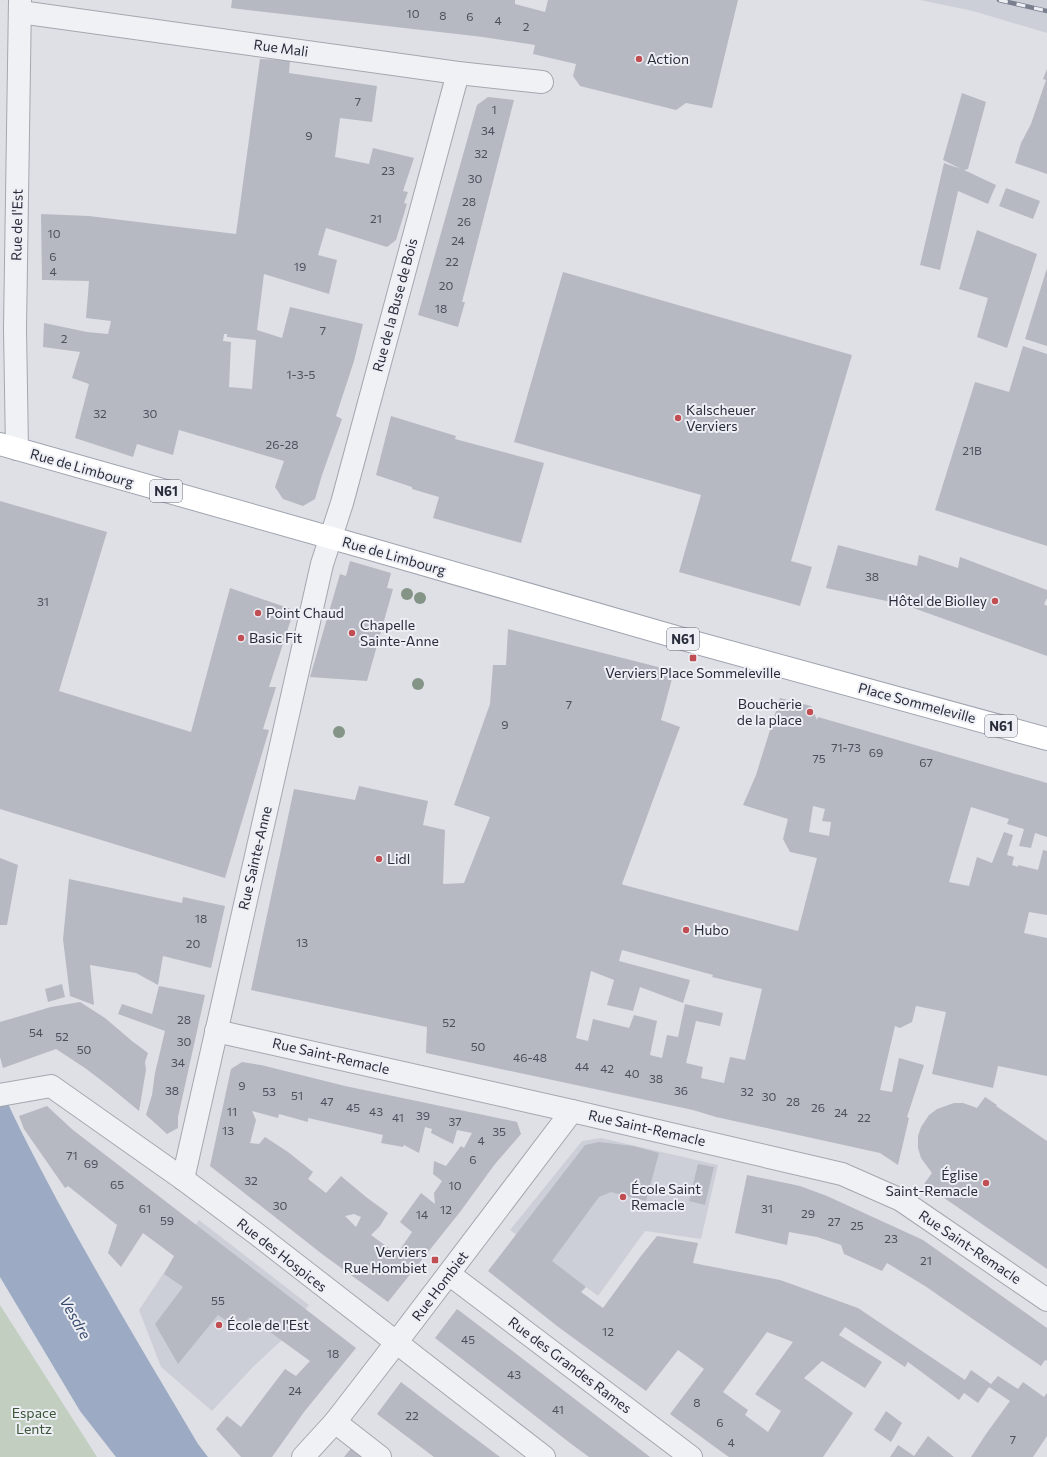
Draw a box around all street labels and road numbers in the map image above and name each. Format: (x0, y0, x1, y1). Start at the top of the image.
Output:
street label: Rue Mali (253, 35, 309, 60)
street label: Rue de l'Est (7, 189, 26, 261)
street label: Rue de la Buse de Bois (368, 236, 421, 374)
street label: Rue de Limbourg (28, 445, 136, 491)
road number: N61 (150, 480, 182, 502)
street label: Rue de Limbourg (340, 533, 448, 579)
road number: N61 (667, 628, 699, 650)
street label: Place Sommeleville (856, 679, 978, 726)
road number: N61 (985, 715, 1017, 737)
street label: Rue Sainte-Anne (234, 804, 275, 911)
street label: Rue Saint-Remacle (271, 1034, 391, 1077)
street label: Rue Saint-Remacle (587, 1106, 707, 1149)
street label: Rue Saint-Remacle (916, 1206, 1025, 1287)
street label: Rue des Hospices (234, 1214, 331, 1295)
street label: Rue Hombiet (408, 1247, 472, 1324)
street label: Rue des Grandes Rames (505, 1313, 635, 1417)

